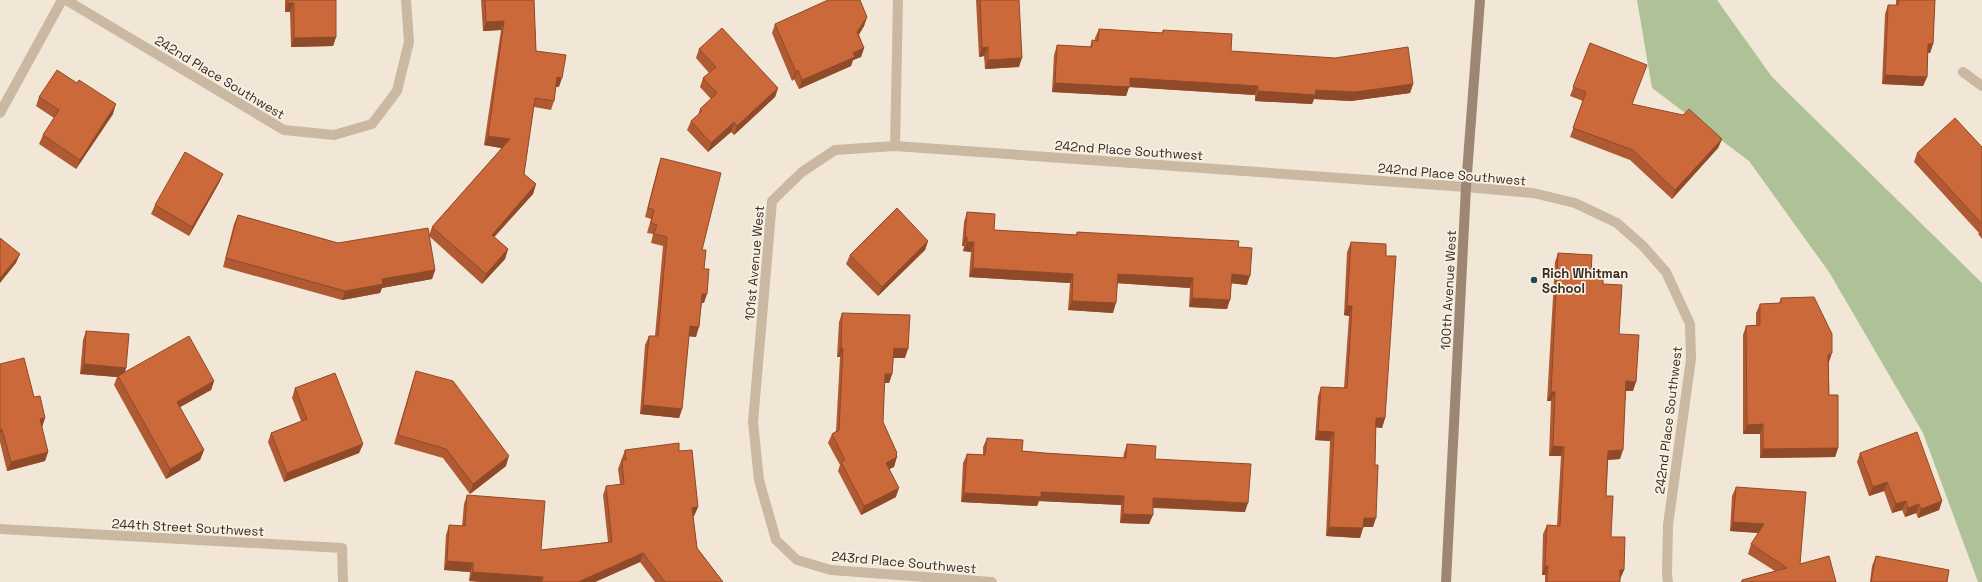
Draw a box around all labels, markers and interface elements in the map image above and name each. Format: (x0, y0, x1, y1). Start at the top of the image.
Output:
street label: 242nd Place Southwest (152, 32, 288, 123)
street label: 242nd Place Southwest (1054, 137, 1204, 164)
street label: 242nd Place Southwest (1377, 160, 1527, 189)
street label: 101st Avenue West (741, 205, 768, 321)
street label: 100th Avenue West (1437, 230, 1460, 350)
place label: Rich Whitman School (1542, 265, 1628, 297)
marker: Rich Whitman School (1529, 275, 1539, 285)
street label: 242nd Place Southwest (1651, 345, 1686, 495)
street label: 244th Street Southwest (111, 515, 265, 540)
street label: 243rd Place Southwest (831, 548, 977, 577)

